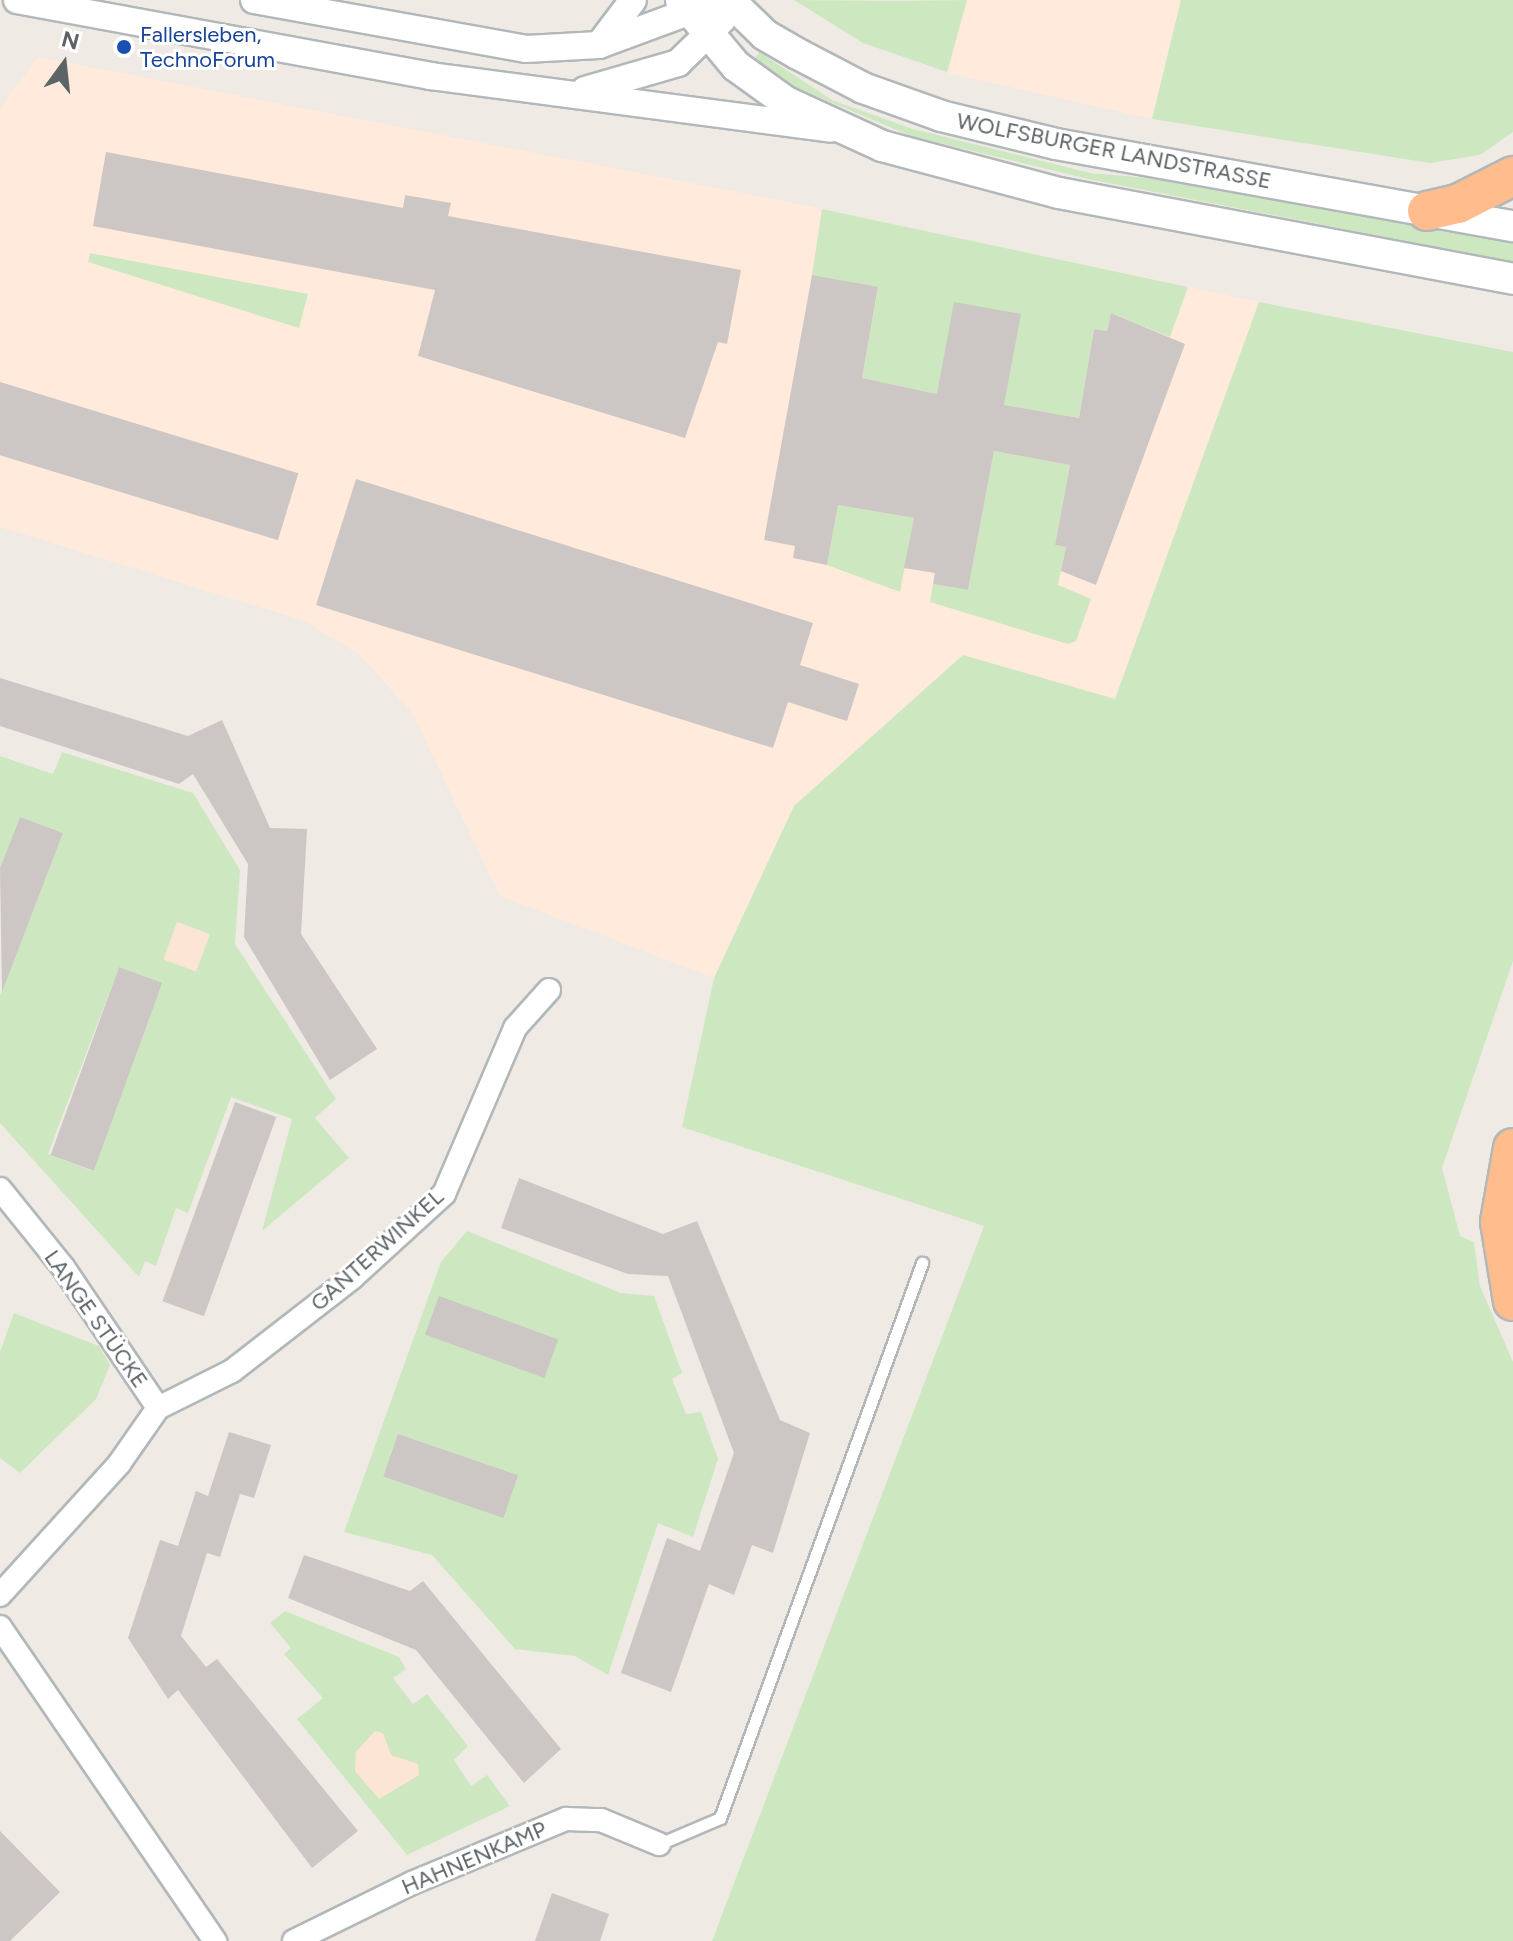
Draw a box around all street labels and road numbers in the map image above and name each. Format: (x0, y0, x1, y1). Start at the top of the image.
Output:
street label: WOLFSBURGER LANDSTRASSE (955, 108, 1273, 194)
street label: GANTERWINKEL (305, 1184, 449, 1316)
street label: LANGE STÜCKE (39, 1245, 153, 1393)
street label: HAHNENKAMP (398, 1816, 550, 1900)

